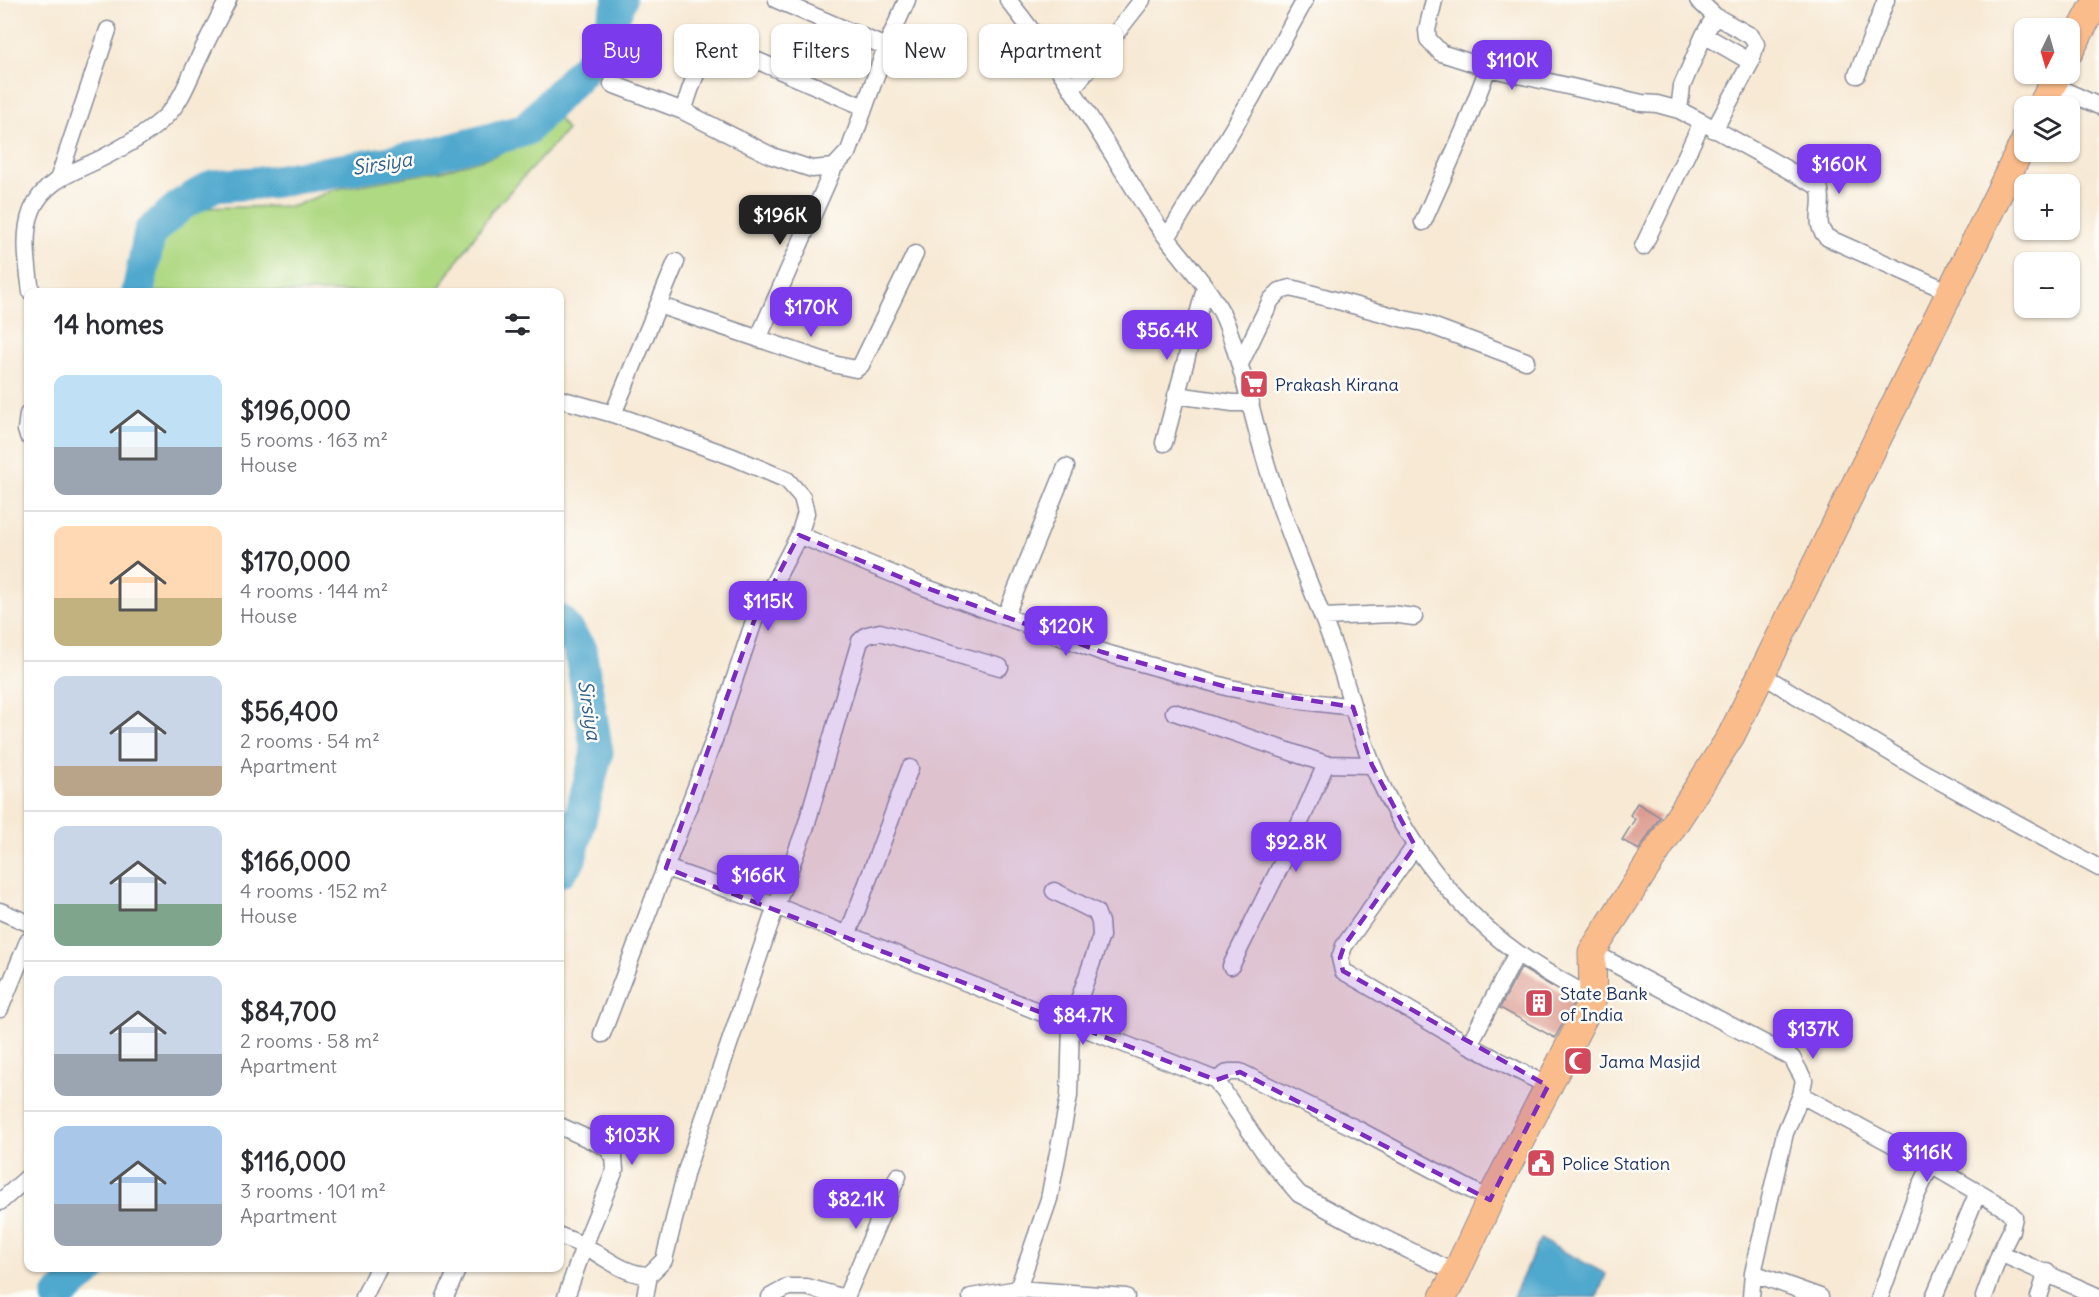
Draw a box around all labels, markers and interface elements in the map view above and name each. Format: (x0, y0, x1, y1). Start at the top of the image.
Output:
north arrow (2014, 18, 2080, 84)
map controls (2014, 18, 2080, 318)
chip: Buy (582, 24, 662, 78)
chip: Rent (674, 24, 759, 78)
chip: Filters (771, 24, 871, 78)
chip: New (883, 24, 967, 78)
chip: Apartment (979, 24, 1123, 78)
pin: $110K (1470, 40, 1554, 91)
text: $110K (1486, 47, 1538, 72)
button: layers (2014, 96, 2080, 162)
pin: $160K (1797, 144, 1881, 195)
water label: Sirsiya (350, 146, 415, 180)
text: $160K (1811, 151, 1867, 176)
button: + (2014, 174, 2080, 240)
pin: $196K (738, 195, 822, 246)
text: $196K (753, 202, 807, 227)
button: − (2014, 252, 2080, 318)
pin: $170K (769, 287, 853, 338)
text: $170K (784, 294, 838, 319)
text: 14 homes (54, 308, 164, 341)
icon: filters (501, 308, 534, 341)
pin: $56.4K (1118, 310, 1216, 361)
text: $56.4K (1136, 317, 1198, 342)
supermarket icon: Prakash Kirana (1238, 368, 1270, 400)
place label: Prakash Kirana (1275, 373, 1399, 396)
text: $196,000 (240, 394, 351, 427)
icon: home (102, 399, 174, 471)
text: 5 rooms · 163 m² (240, 427, 388, 452)
text: House (240, 452, 297, 477)
text: $170,000 (240, 545, 351, 578)
icon: home (102, 550, 174, 622)
text: 4 rooms · 144 m² (240, 578, 388, 603)
pin: $115K (726, 581, 810, 632)
text: $115K (743, 588, 793, 613)
text: House (240, 603, 297, 628)
pin: $120K (1024, 606, 1108, 657)
text: $120K (1038, 613, 1094, 638)
water label: Sirsiya (573, 678, 607, 743)
text: $56,400 (240, 695, 339, 728)
icon: home (102, 700, 174, 772)
text: 2 rooms · 54 m² (240, 728, 380, 753)
text: Apartment (240, 753, 337, 778)
pin: $92.8K (1247, 822, 1345, 873)
text: $92.8K (1265, 829, 1327, 854)
text: $166,000 (240, 845, 351, 878)
icon: home (102, 850, 174, 922)
pin: $166K (716, 855, 800, 906)
text: $166K (731, 862, 785, 887)
text: 4 rooms · 152 m² (240, 878, 388, 903)
text: House (240, 903, 297, 928)
place label: State Bank of India (1560, 982, 1648, 1026)
building icon: State Bank of India (1523, 987, 1555, 1019)
text: $84,700 (240, 995, 337, 1028)
pin: $84.7K (1034, 995, 1132, 1046)
icon: home (102, 1000, 174, 1072)
text: $84.7K (1053, 1002, 1113, 1027)
pin: $137K (1771, 1009, 1855, 1060)
text: $137K (1787, 1016, 1839, 1041)
text: 2 rooms · 58 m² (240, 1028, 380, 1053)
mosque icon: Jama Masjid (1562, 1045, 1594, 1077)
place label: Jama Masjid (1599, 1050, 1701, 1073)
text: Apartment (240, 1053, 337, 1078)
pin: $103K (590, 1115, 674, 1166)
text: $103K (604, 1122, 660, 1147)
pin: $116K (1885, 1132, 1969, 1183)
text: $116K (1902, 1139, 1952, 1164)
text: $116,000 (240, 1145, 346, 1178)
public building icon: Police Station (1525, 1147, 1557, 1179)
icon: home (102, 1150, 174, 1222)
place label: Police Station (1562, 1152, 1670, 1175)
text: 3 rooms · 101 m² (240, 1178, 386, 1203)
pin: $82.1K (807, 1179, 905, 1230)
text: $82.1K (827, 1186, 885, 1211)
text: Apartment (240, 1203, 337, 1228)

